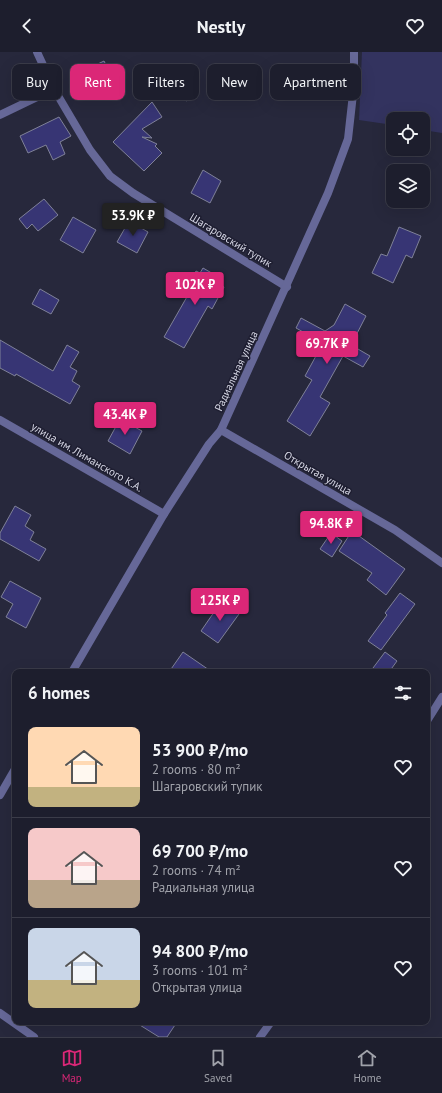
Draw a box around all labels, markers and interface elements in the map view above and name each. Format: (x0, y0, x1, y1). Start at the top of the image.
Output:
icon: back (16, 15, 38, 37)
text: Nestly (197, 15, 245, 38)
icon: heart (404, 15, 426, 37)
chip: Buy (12, 64, 62, 100)
chip: Rent (70, 64, 125, 100)
chip: Filters (133, 64, 199, 100)
chip: New (207, 64, 262, 100)
chip: Apartment (270, 64, 361, 100)
map controls (386, 112, 430, 208)
button: locate (386, 112, 430, 156)
button: layers (386, 164, 430, 208)
pin: 53.9K ₽ (96, 203, 170, 237)
text: 53.9K ₽ (111, 207, 155, 224)
street label: Шагаровский тупик (187, 210, 275, 270)
pin: 102K ₽ (162, 272, 228, 306)
text: 102K ₽ (175, 276, 215, 293)
street label: Радиальная улица (211, 329, 261, 413)
pin: 69.7K ₽ (290, 331, 364, 365)
text: 69.7K ₽ (305, 335, 349, 352)
pin: 43.4K ₽ (88, 402, 162, 436)
text: 43.4K ₽ (103, 406, 147, 423)
street label: улица им. Лиманского К.А. (29, 419, 145, 495)
street label: Открытая улица (281, 448, 355, 498)
pin: 94.8K ₽ (294, 511, 368, 545)
text: 94.8K ₽ (309, 515, 353, 532)
pin: 125K ₽ (187, 588, 253, 622)
text: 125K ₽ (200, 592, 240, 609)
text: 6 homes (28, 682, 90, 704)
icon: filters (392, 682, 414, 704)
text: 53 900 ₽/mo (152, 739, 248, 761)
icon: home (60, 743, 108, 791)
icon: heart (392, 756, 414, 778)
text: 2 rooms · 80 m² (152, 761, 241, 778)
text: Шагаровский тупик (152, 778, 263, 795)
text: 69 700 ₽/mo (152, 840, 248, 862)
icon: home (60, 844, 108, 892)
icon: heart (392, 857, 414, 879)
text: 2 rooms · 74 m² (152, 862, 241, 879)
text: Радиальная улица (152, 879, 255, 896)
text: 94 800 ₽/mo (152, 940, 248, 962)
icon: home (60, 944, 108, 992)
icon: heart (392, 957, 414, 979)
text: 3 rooms · 101 m² (152, 962, 248, 979)
text: Открытая улица (152, 979, 242, 996)
tab: Map (61, 1047, 83, 1085)
tab: Saved (204, 1047, 232, 1085)
tab: Home (353, 1047, 381, 1085)

